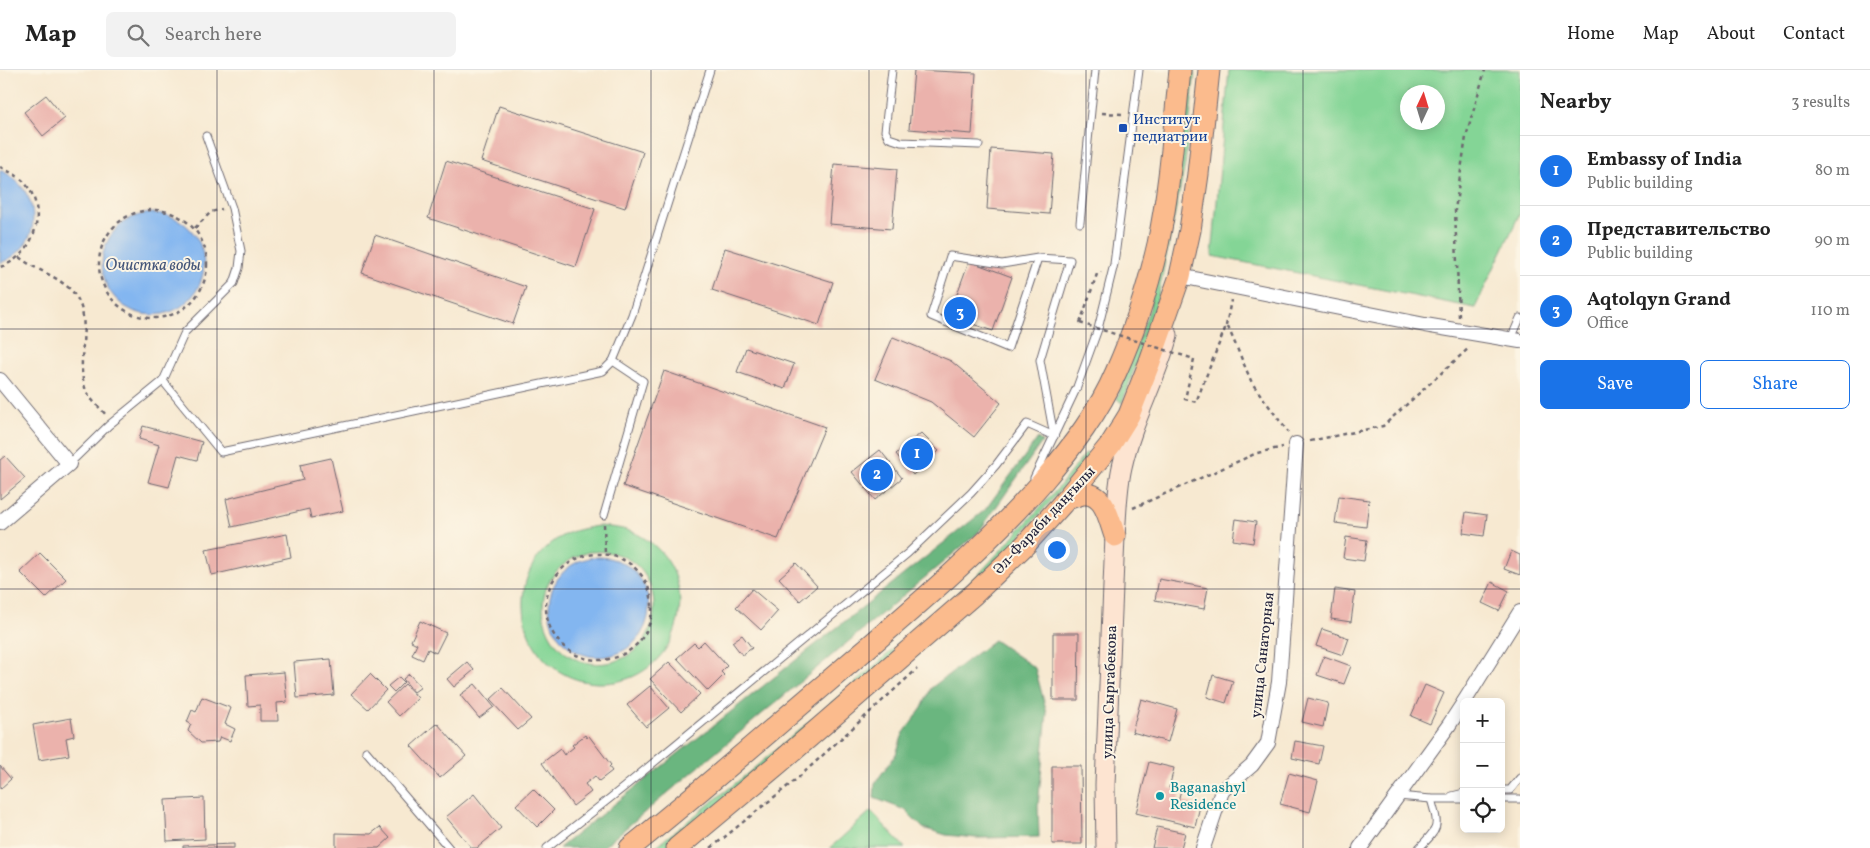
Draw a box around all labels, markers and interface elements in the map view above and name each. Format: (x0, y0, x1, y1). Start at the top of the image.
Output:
search box (106, 12, 456, 57)
text: Map (25, 18, 76, 52)
icon: search (124, 21, 152, 49)
text: Search here (164, 22, 262, 48)
text: Home (1567, 22, 1615, 47)
text: Map (1643, 22, 1679, 47)
text: About (1707, 22, 1755, 47)
text: Contact (1783, 22, 1845, 47)
north arrow (1400, 85, 1445, 130)
text: Nearby (1540, 88, 1611, 117)
text: 3 results (1791, 92, 1850, 114)
place label: Институт педиатрии (1133, 110, 1208, 148)
marker: Институт педиатрии (1117, 122, 1129, 134)
text: Embassy of India (1587, 147, 1742, 173)
text: 1 (1553, 160, 1559, 182)
text: 80 m (1815, 160, 1850, 182)
text: Public building (1587, 173, 1693, 195)
text: Представительство (1587, 217, 1771, 243)
text: 2 (1552, 230, 1560, 252)
text: 90 m (1814, 230, 1850, 252)
text: Public building (1587, 243, 1693, 265)
water label: Очистка воды (105, 255, 201, 277)
text: Aqtolqyn Grand (1587, 287, 1731, 313)
pin: 3 (944, 294, 976, 332)
text: 3 (1552, 300, 1560, 322)
text: 110 m (1811, 300, 1850, 322)
text: Office (1587, 313, 1629, 335)
button: Save (1540, 360, 1690, 409)
button: Share (1700, 360, 1850, 409)
pin: 1 (901, 435, 933, 473)
pin: 2 (861, 456, 893, 494)
street label: Әл-Фараби даңғылы (989, 462, 1101, 580)
your location (1044, 537, 1070, 563)
street label: улица Санаторная (1246, 591, 1281, 719)
street label: улица Сыргабекова (1098, 625, 1123, 759)
map controls (1460, 698, 1505, 833)
button: + (1460, 698, 1505, 743)
button: − (1460, 743, 1505, 788)
place label: Baganashyl Residence (1170, 778, 1246, 816)
button: locate (1460, 788, 1505, 833)
marker: Baganashyl Residence (1154, 790, 1166, 802)

